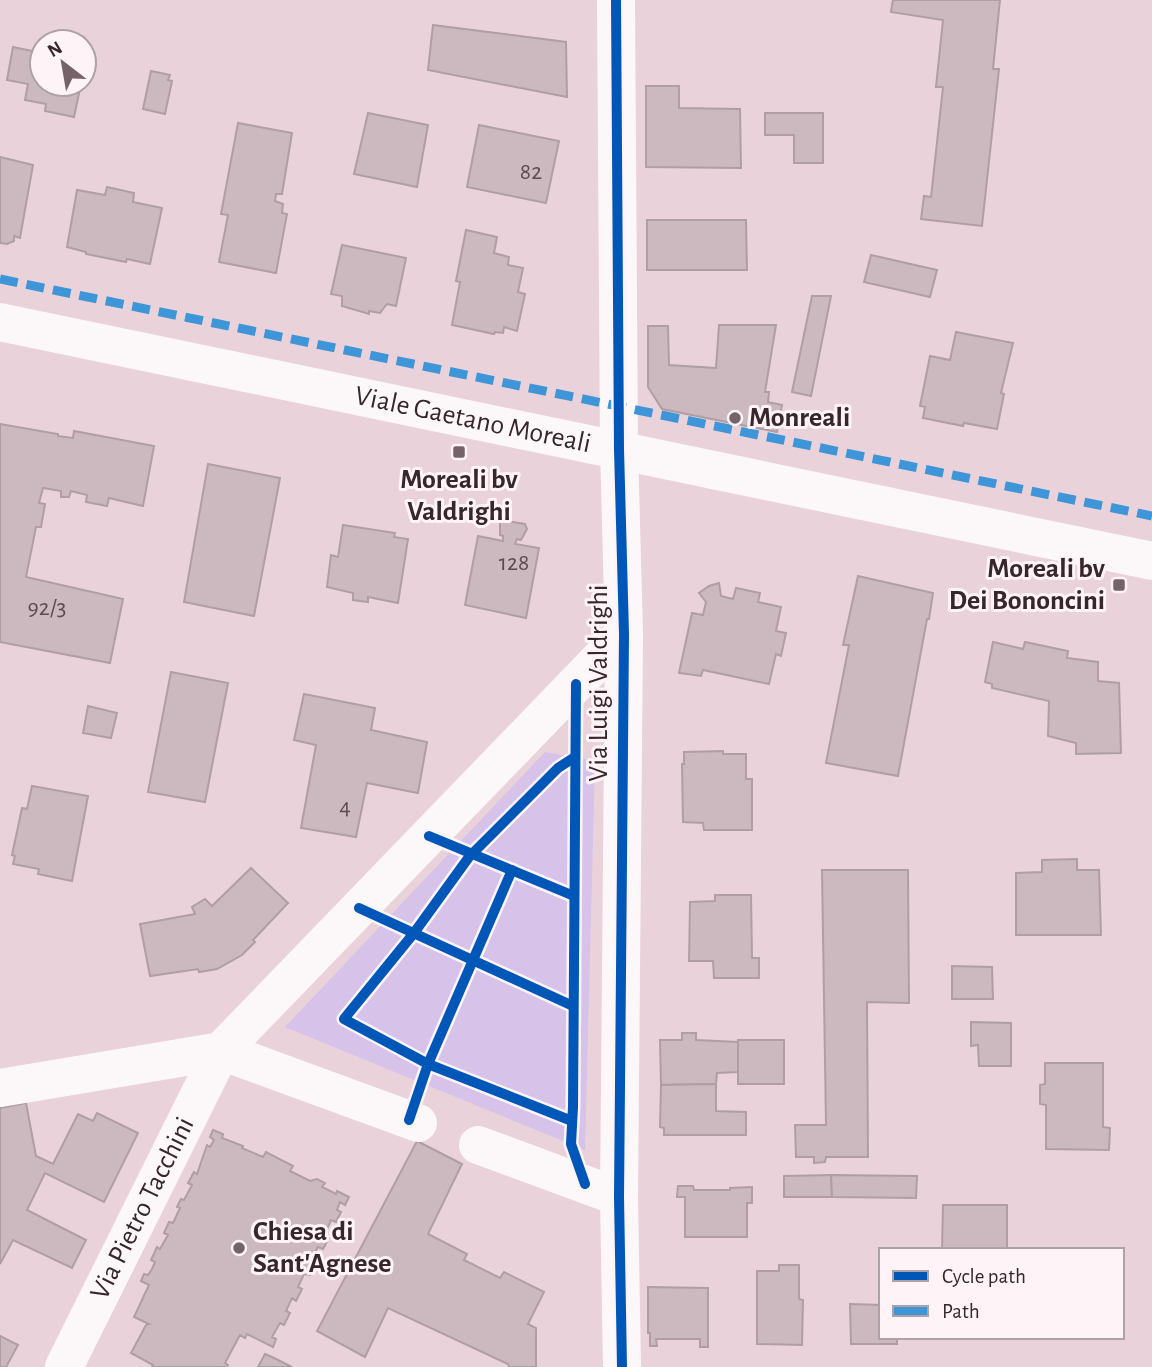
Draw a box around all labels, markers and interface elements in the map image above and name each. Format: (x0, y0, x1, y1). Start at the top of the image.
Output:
north arrow (28, 28, 98, 98)
text: N (44, 38, 66, 61)
house number: 82 (520, 160, 542, 184)
street label: Viale Gaetano Moreali (352, 382, 593, 458)
place label: Monreali (749, 404, 850, 432)
marker: Monreali (727, 410, 743, 426)
marker: Moreali bv Valdrighi (451, 444, 467, 460)
place label: Moreali bv Valdrighi (400, 466, 518, 526)
house number: 128 (499, 551, 529, 575)
place label: Moreali bv Dei Bononcini (949, 555, 1106, 615)
marker: Moreali bv Dei Bononcini (1111, 577, 1127, 593)
street label: Via Luigi Valdrighi (585, 584, 613, 782)
house number: 92/3 (28, 596, 66, 620)
house number: 4 (339, 795, 351, 819)
street label: Via Pietro Tacchini (86, 1113, 200, 1304)
place label: Chiesa di Sant'Agnese (253, 1218, 392, 1278)
marker: Chiesa di Sant'Agnese (231, 1240, 247, 1256)
legend (879, 1248, 1124, 1339)
text: Cycle path (942, 1266, 1026, 1287)
text: Path (942, 1301, 980, 1322)

